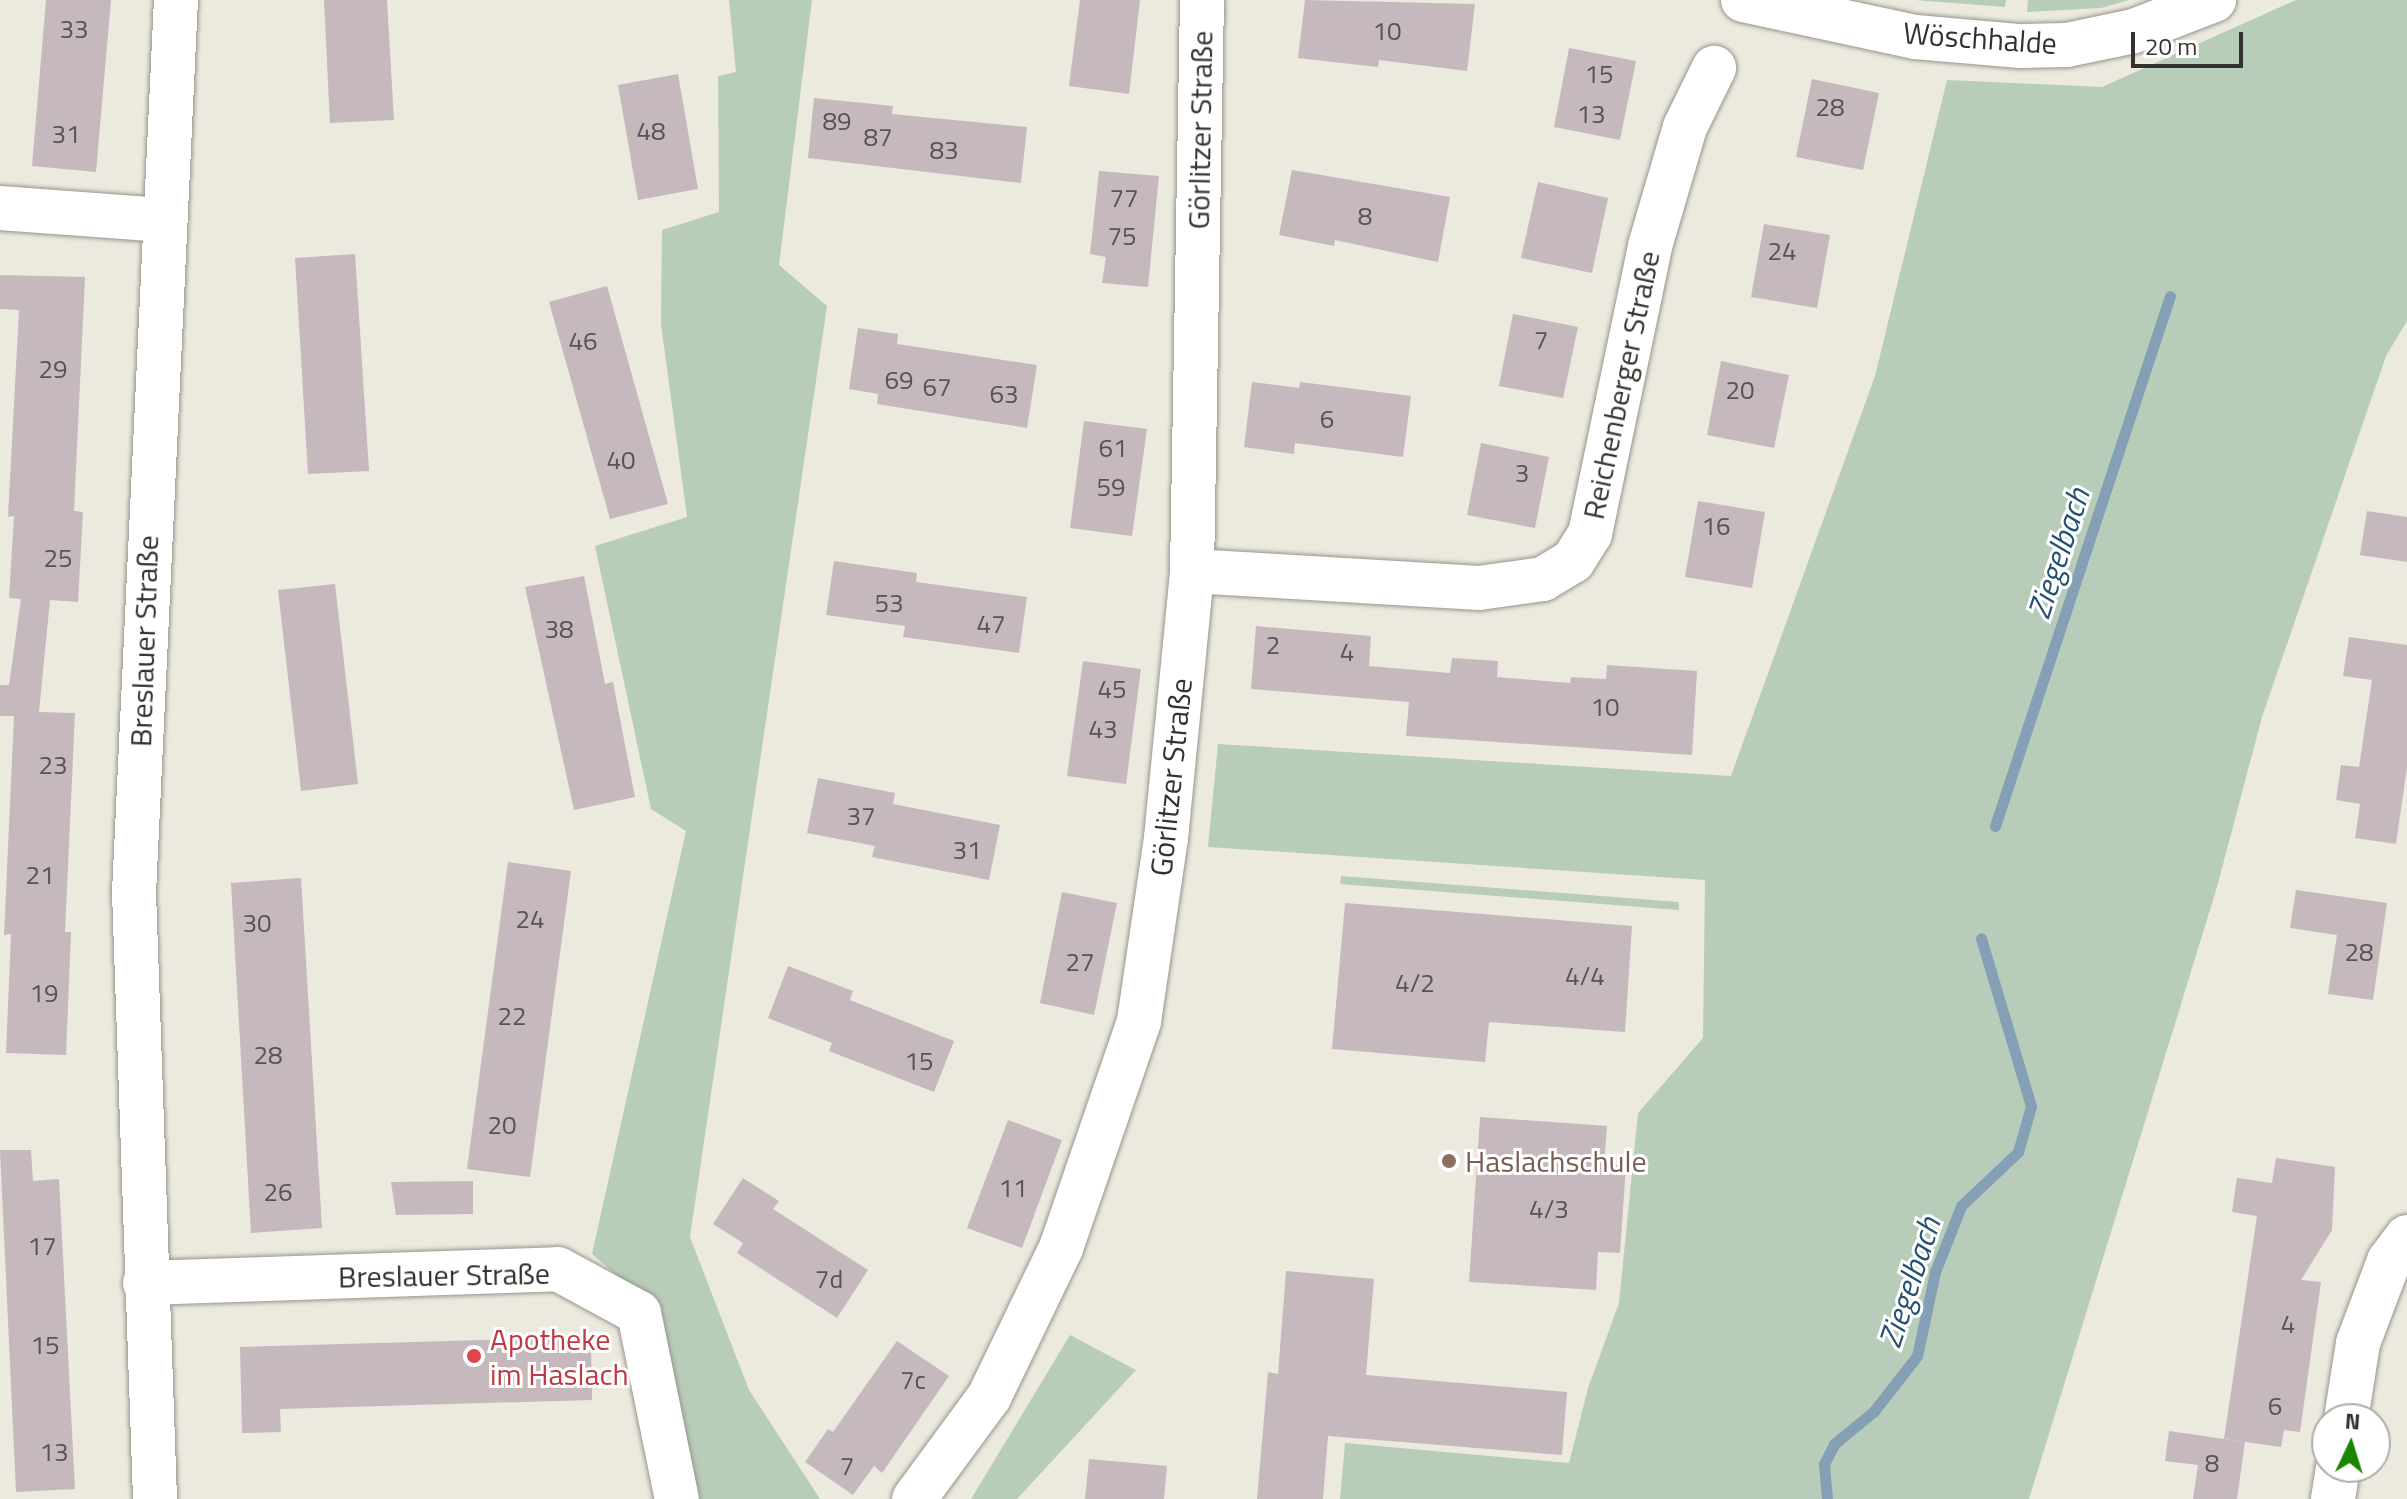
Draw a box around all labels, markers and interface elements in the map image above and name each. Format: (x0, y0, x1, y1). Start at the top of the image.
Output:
house number: 33 (59, 13, 89, 45)
house number: 10 (1372, 15, 1402, 47)
street label: Wöschhalde (1902, 15, 2058, 61)
scale bar (2135, 16, 2247, 66)
text: 20 m (2145, 28, 2197, 64)
street label: Görlitzer Straße (1180, 30, 1220, 230)
house number: 15 (1584, 58, 1614, 90)
house number: 28 (1815, 91, 1845, 123)
house number: 13 (1576, 98, 1606, 130)
house number: 89 (822, 105, 852, 137)
house number: 48 (636, 115, 666, 147)
house number: 31 (51, 118, 81, 150)
house number: 87 (863, 121, 893, 153)
house number: 83 (929, 134, 959, 166)
house number: 77 (1109, 182, 1139, 214)
house number: 8 (1358, 200, 1372, 232)
house number: 75 (1107, 220, 1137, 252)
house number: 24 (1767, 235, 1797, 267)
street label: Reichenberger Straße (1575, 248, 1667, 522)
house number: 7 (1534, 324, 1548, 356)
house number: 46 (568, 325, 598, 357)
house number: 29 (38, 353, 68, 385)
house number: 69 (884, 364, 914, 396)
house number: 67 (922, 371, 952, 403)
house number: 20 (1725, 374, 1755, 406)
house number: 63 (989, 378, 1019, 410)
house number: 6 (1320, 403, 1334, 435)
house number: 61 (1098, 432, 1128, 464)
house number: 40 (606, 444, 636, 476)
house number: 3 (1515, 457, 1529, 489)
house number: 59 (1096, 471, 1126, 503)
water label: Ziegelbach (2019, 483, 2097, 623)
house number: 16 (1701, 510, 1731, 542)
street label: Breslauer Straße (122, 534, 166, 748)
house number: 25 (43, 542, 73, 574)
house number: 53 (874, 587, 904, 619)
house number: 47 (976, 608, 1006, 640)
house number: 38 (544, 613, 574, 645)
house number: 2 (1266, 629, 1280, 661)
house number: 4 (1340, 636, 1354, 668)
house number: 45 (1097, 673, 1127, 705)
street label: Görlitzer Straße (1143, 676, 1199, 878)
house number: 10 (1590, 691, 1620, 723)
house number: 43 (1088, 713, 1118, 745)
house number: 23 (38, 749, 68, 781)
house number: 37 (846, 800, 876, 832)
house number: 31 (952, 834, 982, 866)
house number: 21 (25, 859, 55, 891)
house number: 24 (515, 903, 545, 935)
house number: 30 (242, 907, 272, 939)
house number: 28 (2344, 936, 2374, 968)
house number: 27 (1065, 946, 1095, 978)
house number: 4/4 (1565, 960, 1605, 992)
house number: 4/2 (1395, 967, 1435, 999)
house number: 19 (29, 977, 59, 1009)
house number: 22 (497, 1000, 527, 1032)
house number: 28 (253, 1039, 283, 1071)
house number: 15 (904, 1045, 934, 1077)
house number: 20 (487, 1109, 517, 1141)
place label: Haslachschule (1465, 1143, 1647, 1179)
marker: Haslachschule (1440, 1152, 1458, 1170)
house number: 11 (998, 1172, 1028, 1204)
house number: 26 (263, 1176, 293, 1208)
house number: 4/3 (1529, 1193, 1569, 1225)
water label: Ziegelbach (1870, 1212, 1948, 1352)
house number: 17 (27, 1230, 57, 1262)
street label: Breslauer Straße (338, 1255, 550, 1295)
house number: 7d (815, 1263, 843, 1295)
house number: 4 (2281, 1308, 2295, 1340)
place label: Apotheke im Haslach (490, 1321, 629, 1392)
house number: 15 (30, 1329, 60, 1361)
marker: Apotheke im Haslach (465, 1347, 483, 1365)
house number: 7c (900, 1364, 926, 1396)
house number: 6 (2268, 1390, 2282, 1422)
north arrow (2311, 1403, 2391, 1483)
text: N (2344, 1404, 2361, 1439)
house number: 13 (39, 1436, 69, 1468)
house number: 8 (2205, 1447, 2219, 1479)
house number: 7 (840, 1450, 854, 1482)

